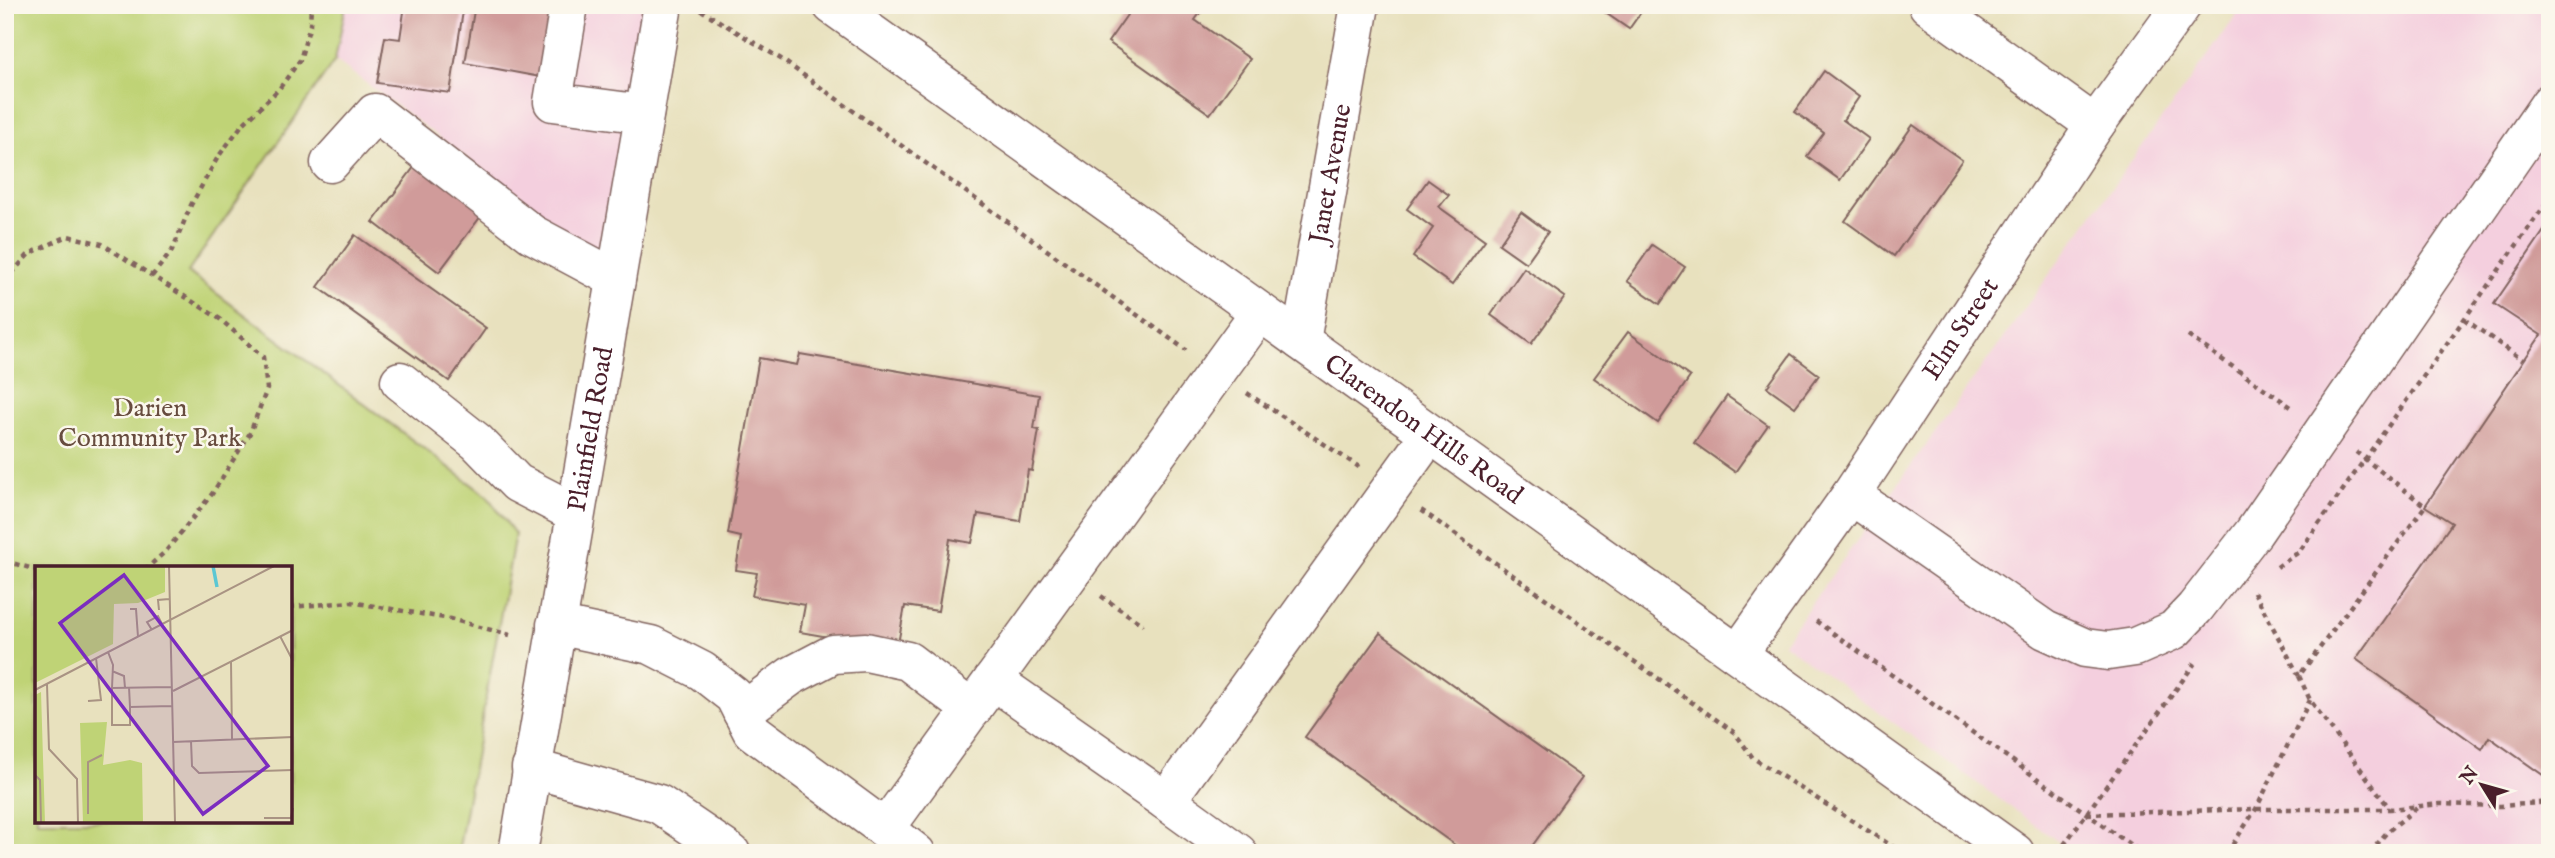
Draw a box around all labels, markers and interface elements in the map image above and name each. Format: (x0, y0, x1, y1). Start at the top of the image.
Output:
street label: Janet Avenue (1301, 101, 1359, 249)
street label: Elm Street (1915, 272, 2006, 386)
street label: Plainfield Road (560, 344, 621, 514)
street label: Clarendon Hills Road (1318, 347, 1530, 512)
park label: Darien Community Park (58, 392, 243, 455)
inset map (35, 566, 292, 823)
north arrow (2446, 750, 2516, 820)
text: N (2455, 762, 2485, 791)

